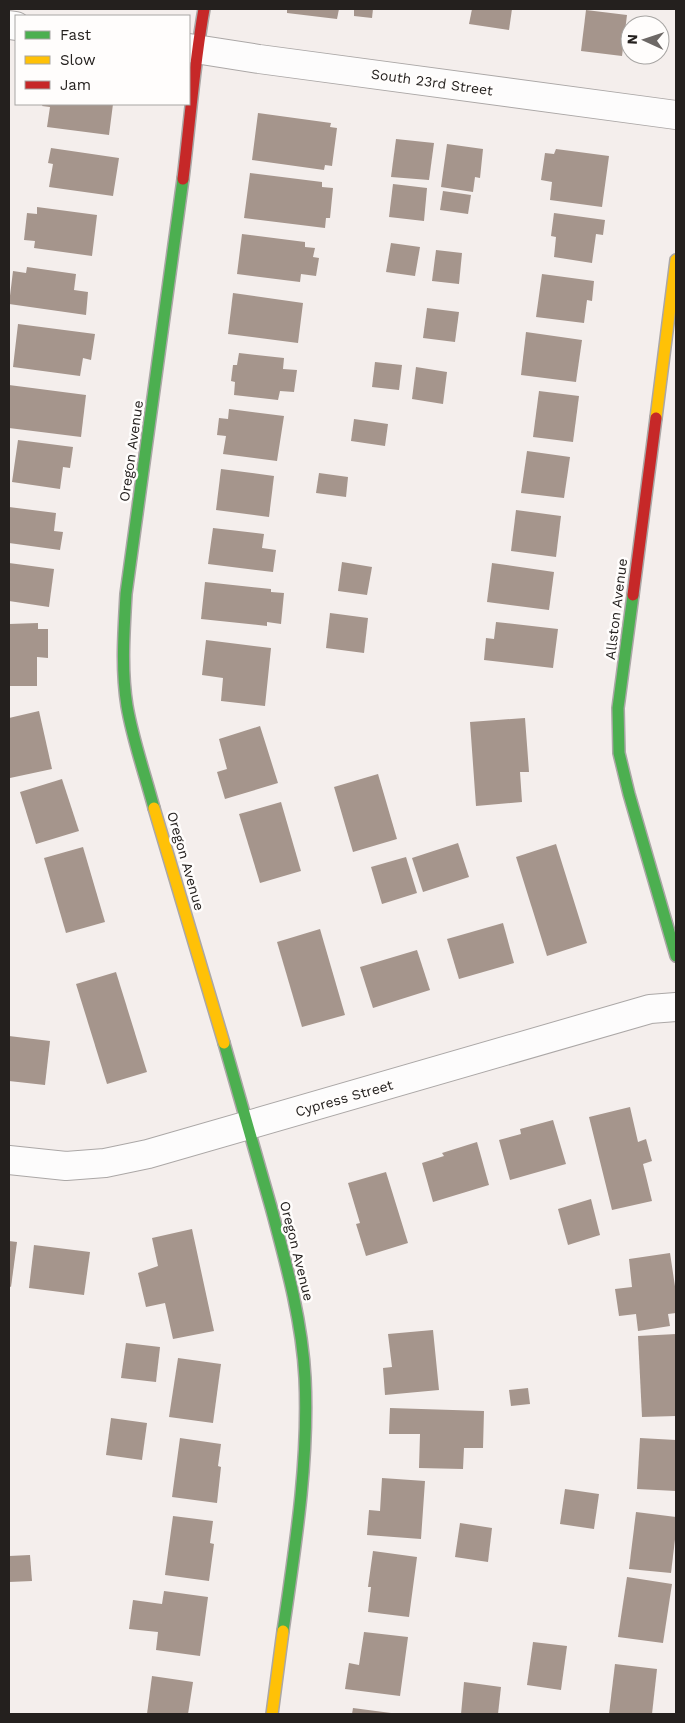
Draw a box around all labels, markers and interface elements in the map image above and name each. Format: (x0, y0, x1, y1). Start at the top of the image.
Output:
legend (15, 15, 190, 105)
north arrow (620, 15, 670, 65)
text: Fast (60, 26, 92, 44)
text: N (624, 34, 640, 45)
text: Slow (60, 51, 96, 69)
street label: South 23rd Street (370, 66, 494, 98)
text: Jam (60, 76, 91, 94)
street label: Oregon Avenue (116, 399, 146, 503)
street label: Allston Avenue (602, 557, 630, 661)
street label: Oregon Avenue (164, 810, 208, 912)
street label: Cypress Street (293, 1076, 395, 1120)
street label: Oregon Avenue (277, 1199, 317, 1303)

